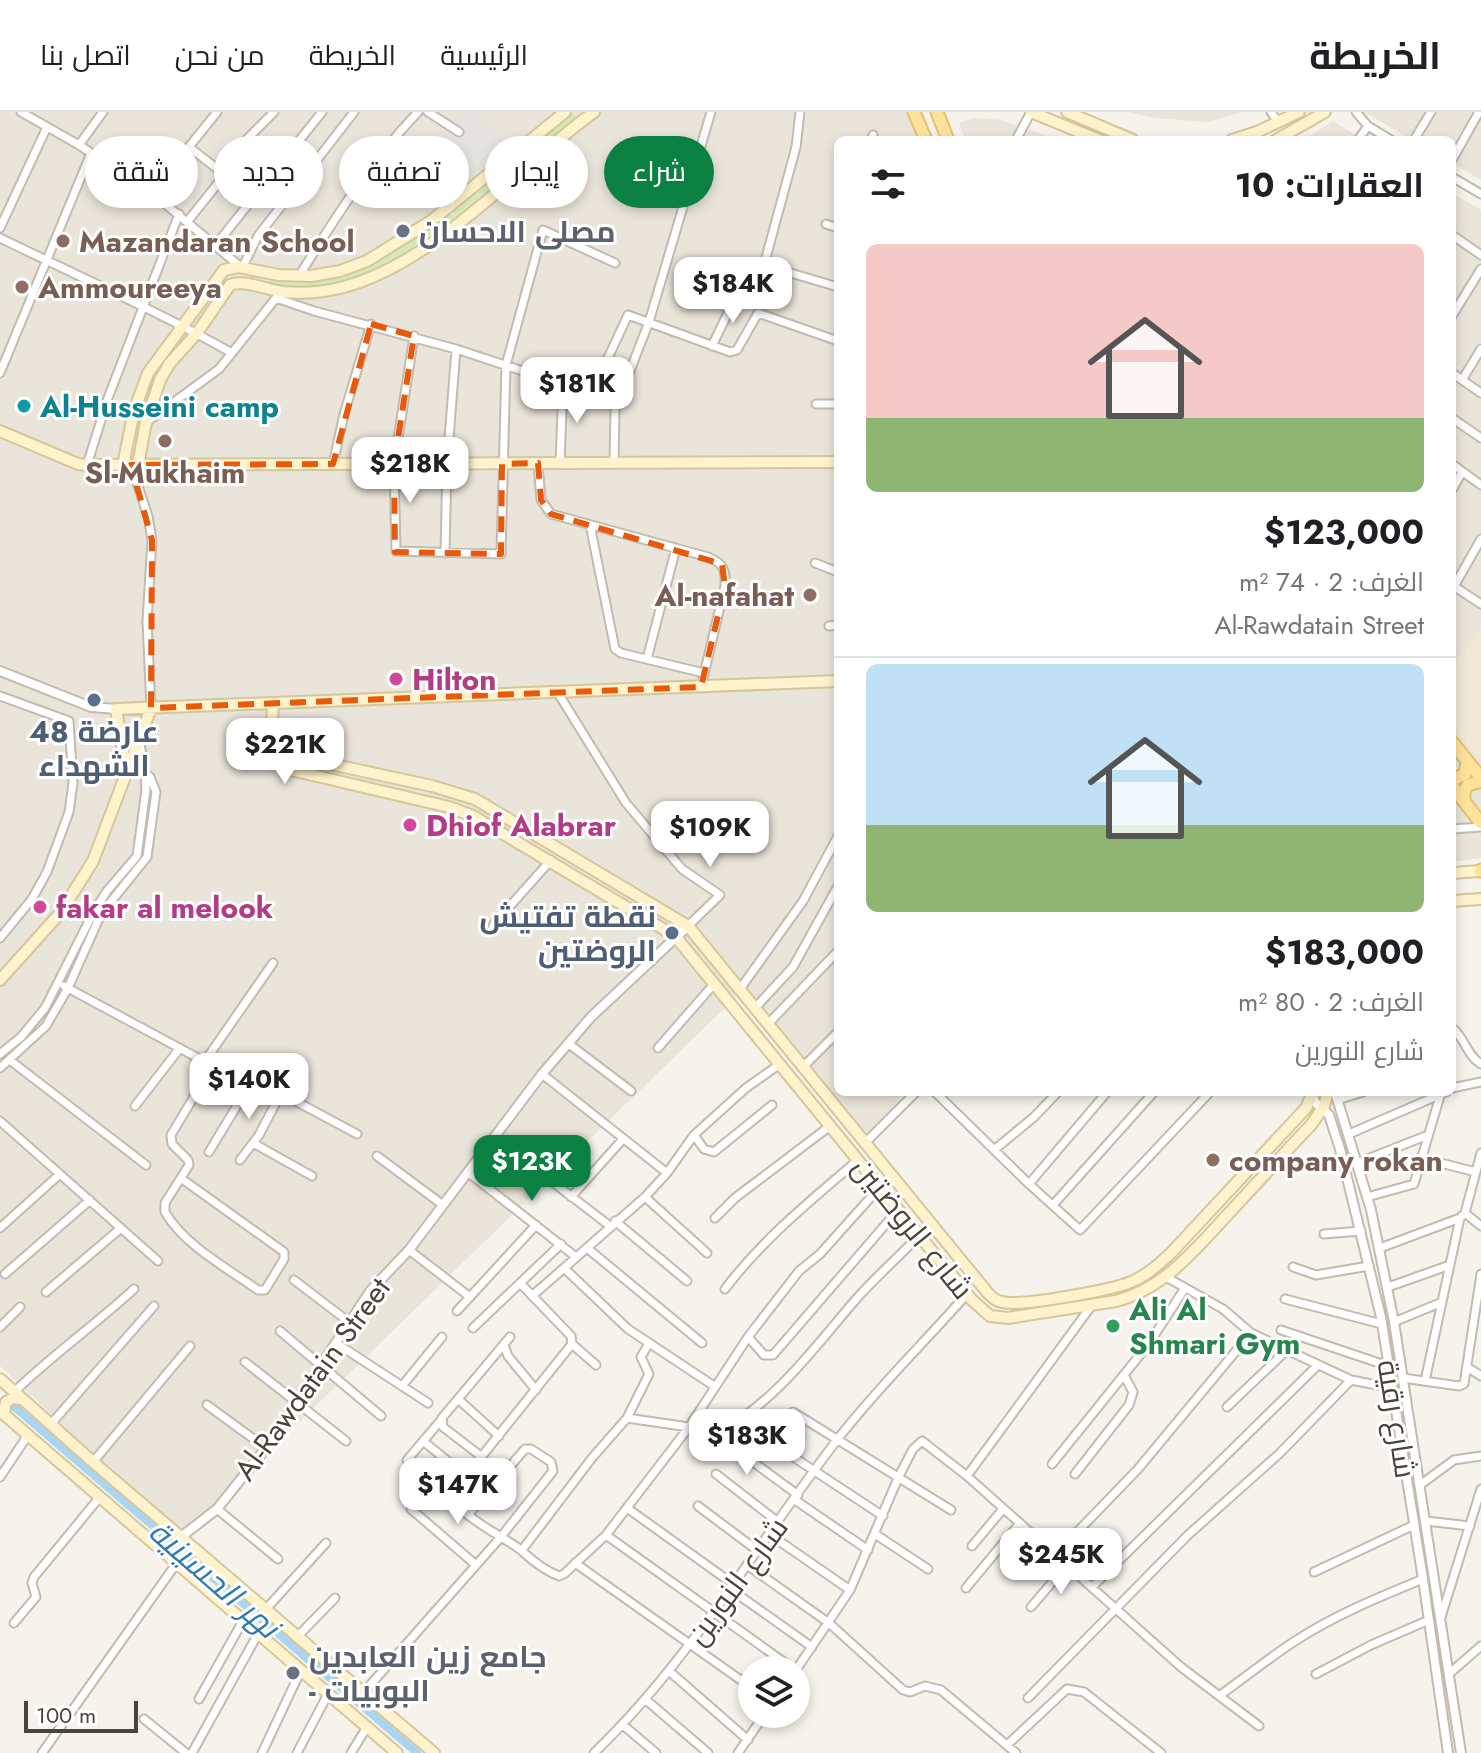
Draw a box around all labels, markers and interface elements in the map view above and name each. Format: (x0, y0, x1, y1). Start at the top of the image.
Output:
text: الخريطة (1309, 28, 1441, 83)
text: اتصل بنا (40, 35, 131, 76)
text: من نحن (175, 35, 265, 76)
text: الخريطة (309, 35, 396, 76)
text: الرئيسية (440, 35, 528, 76)
chip: شقة (85, 136, 198, 208)
chip: جديد (214, 136, 323, 208)
chip: تصفية (339, 136, 469, 208)
chip: إيجار (485, 136, 588, 208)
chip: شراء (604, 136, 714, 208)
text: العقارات: 10 (1235, 161, 1424, 210)
icon: filters (866, 162, 910, 206)
place label: مصلى الاحسان (419, 210, 616, 253)
place label: Mazandaran School (79, 220, 355, 263)
marker: مصلى الاحسان (394, 222, 412, 240)
marker: Mazandaran School (54, 232, 72, 250)
pin: $184K (677, 257, 789, 325)
text: $184K (692, 264, 774, 302)
place label: Ammoureeya (37, 266, 222, 309)
marker: Ammoureeya (13, 278, 31, 296)
icon: home (1073, 296, 1217, 440)
pin: $181K (521, 357, 633, 425)
text: $181K (538, 364, 616, 402)
place label: Al-Husseini camp (39, 385, 279, 428)
marker: Al-Husseini camp (15, 397, 33, 415)
marker: Sl-Mukhaim (156, 432, 174, 450)
pin: $218K (354, 437, 466, 505)
text: $218K (370, 444, 450, 482)
place label: Sl-Mukhaim (85, 451, 245, 494)
text: $123,000 (1264, 508, 1424, 557)
text: الغرف: 2 · 74 m² (1239, 563, 1424, 601)
place label: Al-nafahat (654, 574, 794, 617)
marker: Al-nafahat (801, 586, 819, 604)
text: Al-Rawdatain Street (1214, 606, 1424, 644)
place label: Hilton (412, 658, 496, 701)
marker: Hilton (387, 670, 405, 688)
marker: عارضة 48 الشهداء (85, 691, 103, 709)
place label: عارضة 48 الشهداء (29, 710, 159, 787)
icon: home (1073, 716, 1217, 860)
pin: $221K (229, 718, 341, 786)
text: $221K (244, 725, 326, 763)
pin: $109K (654, 801, 766, 869)
place label: Dhiof Alabrar (426, 804, 617, 847)
text: $109K (669, 808, 751, 846)
marker: Dhiof Alabrar (401, 816, 419, 834)
place label: fakar al melook (56, 886, 274, 929)
place label: نقطة تفتيش الروضتين (479, 895, 656, 972)
marker: fakar al melook (31, 898, 49, 916)
marker: نقطة تفتيش الروضتين (663, 924, 681, 942)
text: $183,000 (1265, 928, 1424, 977)
text: الغرف: 2 · 80 m² (1238, 983, 1424, 1021)
text: شارع النورين (1295, 1032, 1424, 1070)
pin: $140K (193, 1053, 305, 1121)
text: $140K (208, 1060, 290, 1098)
pin: $123K (476, 1135, 588, 1203)
place label: company rokan (1229, 1139, 1443, 1182)
text: $123K (492, 1142, 572, 1180)
street label: شارع الروضتين (842, 1148, 984, 1308)
marker: company rokan (1204, 1151, 1222, 1169)
street label: Al-Rawdatain Street (224, 1268, 401, 1489)
place label: Ali Al Shmari Gym (1128, 1288, 1300, 1365)
marker: Ali Al Shmari Gym (1104, 1317, 1122, 1335)
street label: شارع رقية (1366, 1357, 1428, 1481)
pin: $183K (691, 1409, 803, 1477)
text: $183K (707, 1416, 787, 1454)
pin: $147K (402, 1458, 514, 1526)
text: $147K (417, 1465, 499, 1503)
street label: شارع النورين (676, 1508, 798, 1654)
water label: نهر الحسينية (139, 1509, 292, 1651)
pin: $245K (1005, 1528, 1117, 1596)
text: $245K (1018, 1535, 1104, 1573)
place label: جامع زين العابدين - البوبيات (309, 1635, 547, 1712)
map controls (738, 1656, 810, 1728)
button: layers (738, 1656, 810, 1728)
marker: جامع زين العابدين - البوبيات (284, 1664, 302, 1682)
scale bar (24, 1697, 138, 1733)
text: 100 m (36, 1699, 96, 1731)

